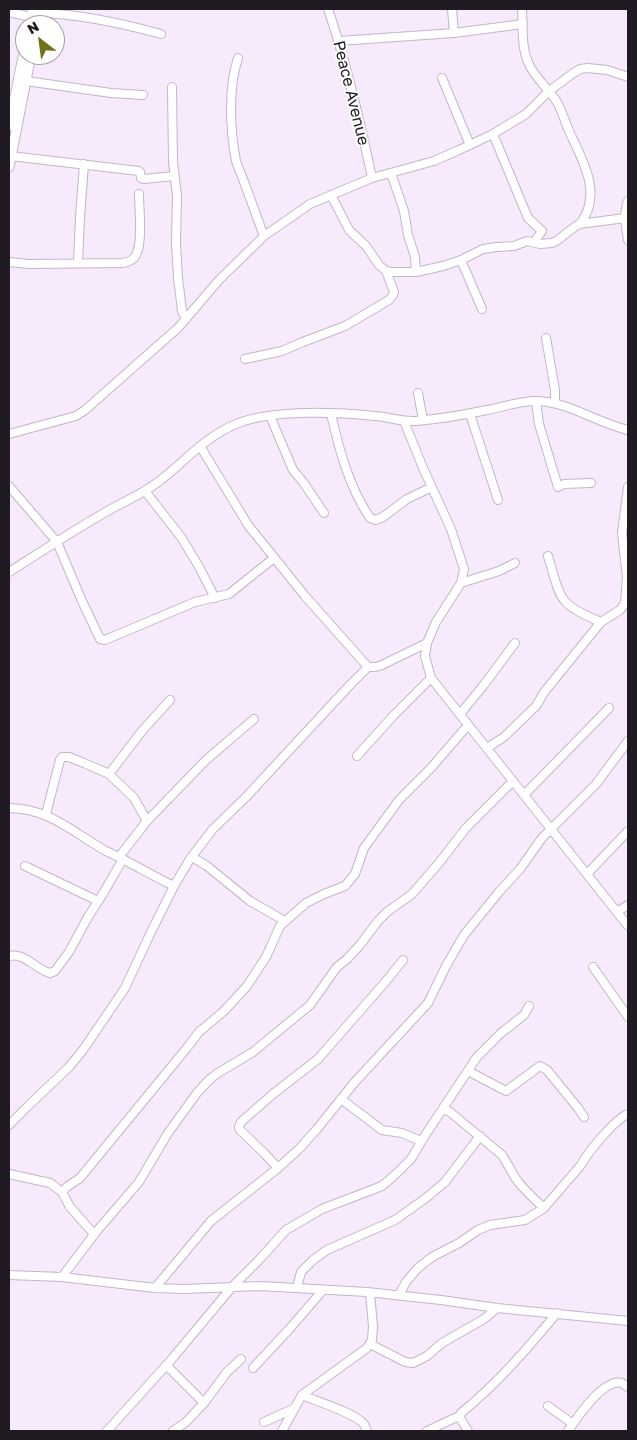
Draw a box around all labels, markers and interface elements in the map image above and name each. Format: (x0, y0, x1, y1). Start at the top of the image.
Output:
north arrow (15, 15, 65, 65)
text: N (24, 17, 42, 37)
street label: Peace Avenue (329, 39, 373, 147)

